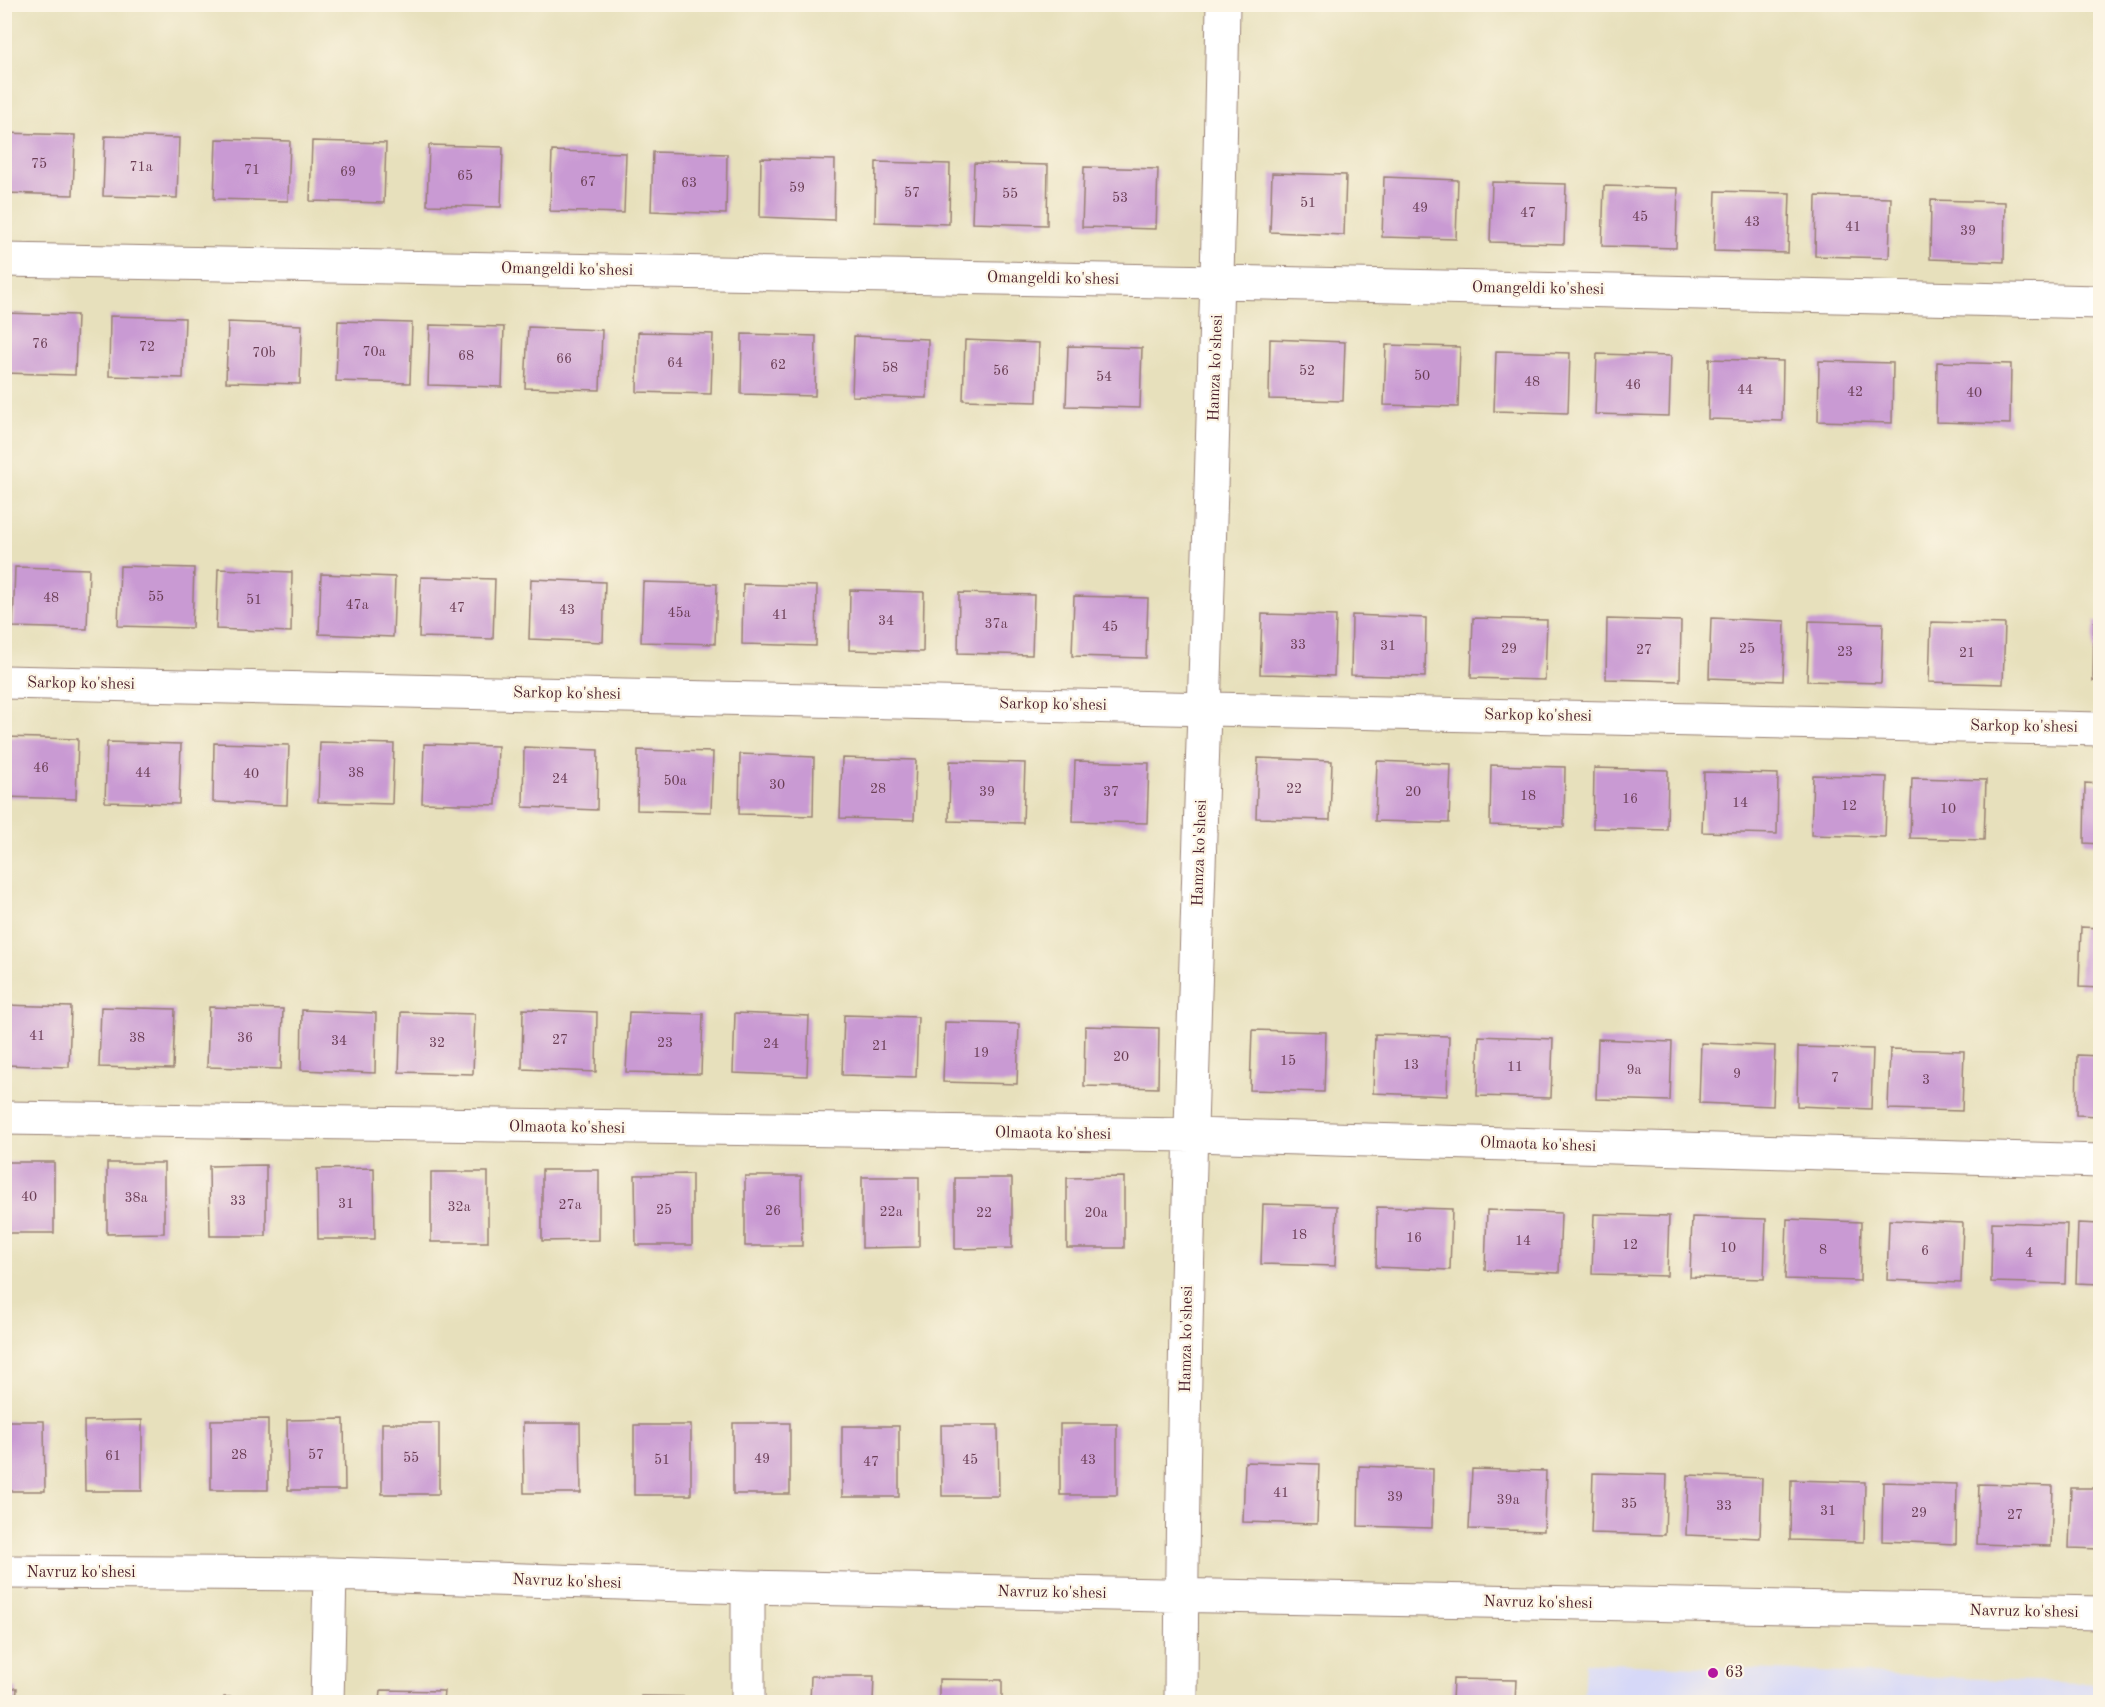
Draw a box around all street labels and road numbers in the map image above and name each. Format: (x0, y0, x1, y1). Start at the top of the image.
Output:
street label: Omangeldi ko'shesi (501, 261, 633, 279)
street label: Omangeldi ko'shesi (987, 270, 1119, 288)
street label: Omangeldi ko'shesi (1472, 280, 1604, 298)
street label: Hamza ko'shesi (1206, 314, 1226, 422)
street label: Sarkop ko'shesi (27, 675, 135, 693)
street label: Sarkop ko'shesi (513, 685, 621, 703)
street label: Sarkop ko'shesi (999, 696, 1107, 714)
street label: Sarkop ko'shesi (1484, 707, 1592, 725)
street label: Sarkop ko'shesi (1970, 718, 2078, 736)
street label: Hamza ko'shesi (1190, 799, 1210, 907)
street label: Olmaota ko'shesi (509, 1119, 625, 1137)
street label: Olmaota ko'shesi (995, 1125, 1111, 1143)
street label: Olmaota ko'shesi (1480, 1135, 1596, 1155)
street label: Hamza ko'shesi (1178, 1285, 1196, 1393)
street label: Navruz ko'shesi (26, 1565, 136, 1581)
street label: Navruz ko'shesi (512, 1572, 622, 1592)
street label: Navruz ko'shesi (997, 1584, 1107, 1602)
street label: Navruz ko'shesi (1483, 1594, 1593, 1612)
street label: Navruz ko'shesi (1969, 1603, 2079, 1621)

